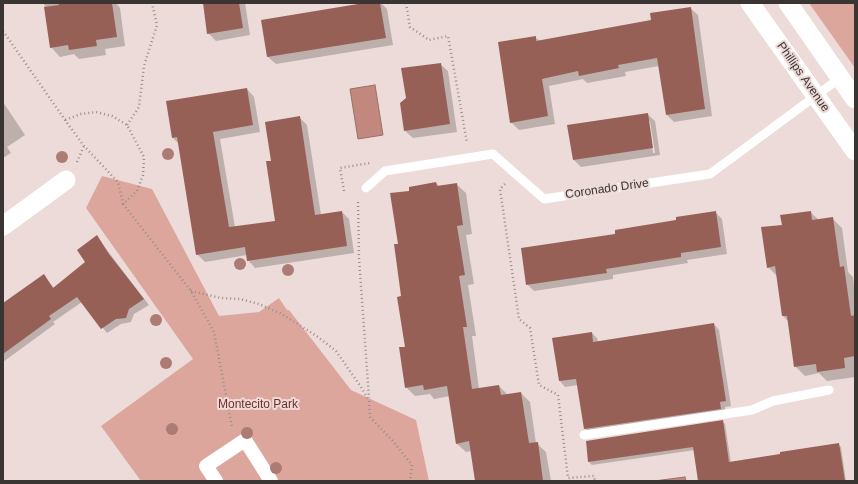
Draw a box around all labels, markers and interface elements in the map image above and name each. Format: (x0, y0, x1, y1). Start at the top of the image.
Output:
street label: Phillips Avenue (774, 39, 832, 115)
street label: Coronado Drive (564, 176, 650, 202)
park label: Montecito Park (218, 398, 298, 412)

